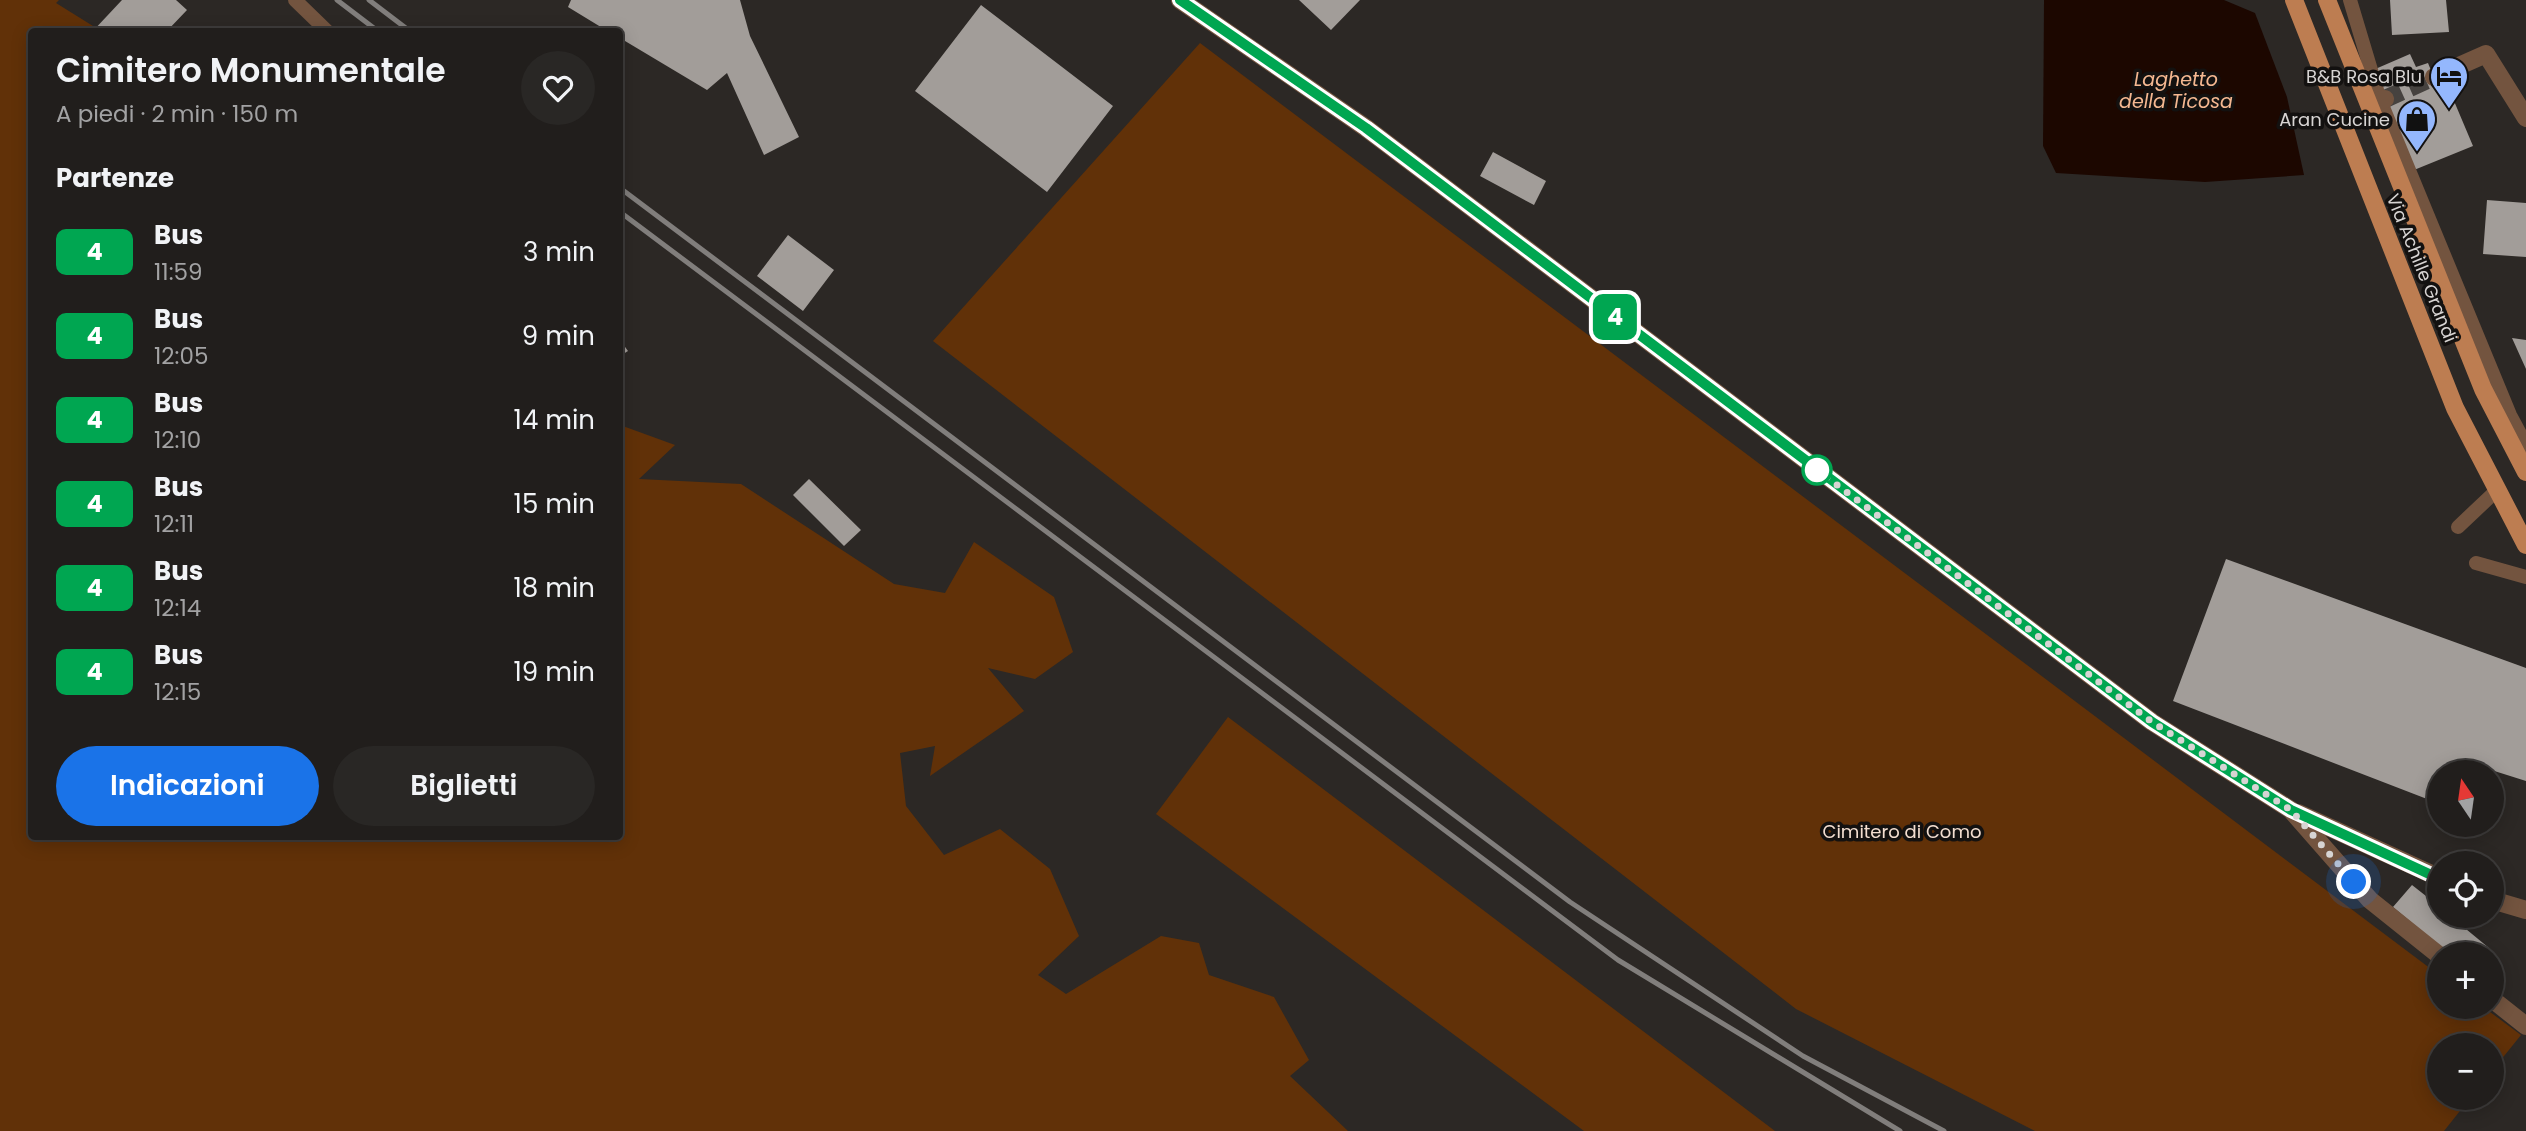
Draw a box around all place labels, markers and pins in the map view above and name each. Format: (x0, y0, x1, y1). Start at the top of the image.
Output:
hotel icon: B&B Rosa Blu (2428, 55, 2470, 110)
place label: B&B Rosa Blu (2306, 64, 2422, 89)
shop icon: Aran Cucine (2396, 98, 2438, 153)
place label: Aran Cucine (2279, 107, 2390, 132)
unlabelled marker (1802, 455, 1832, 485)

